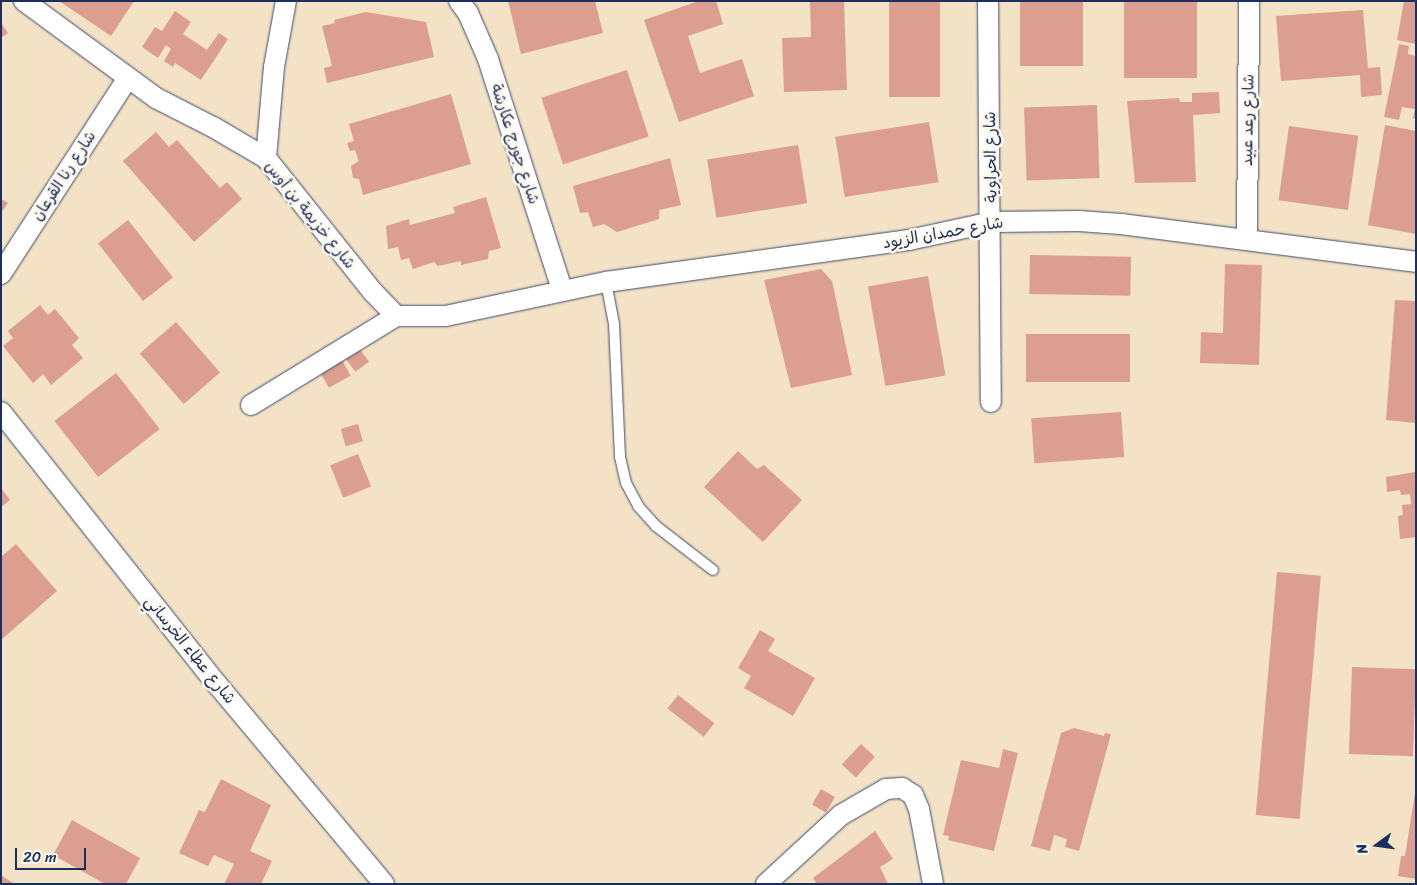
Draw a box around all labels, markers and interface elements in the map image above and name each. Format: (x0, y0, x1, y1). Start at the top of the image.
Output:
street label: شارع رعد عبيد (1238, 74, 1258, 166)
street label: شارع جورج عكارشة (486, 81, 544, 207)
street label: شارع الحراوية (981, 111, 1001, 203)
street label: شارع رنا القرعان (28, 127, 100, 225)
street label: شارع خزيمة بن أوس (261, 157, 359, 273)
street label: شارع حمدان الزيود (881, 213, 1005, 253)
street label: شارع عطاء الخرساني (141, 592, 239, 708)
north arrow (1352, 820, 1402, 870)
scale bar (18, 838, 89, 870)
text: N (1349, 841, 1375, 856)
text: 20 m (23, 844, 57, 870)

